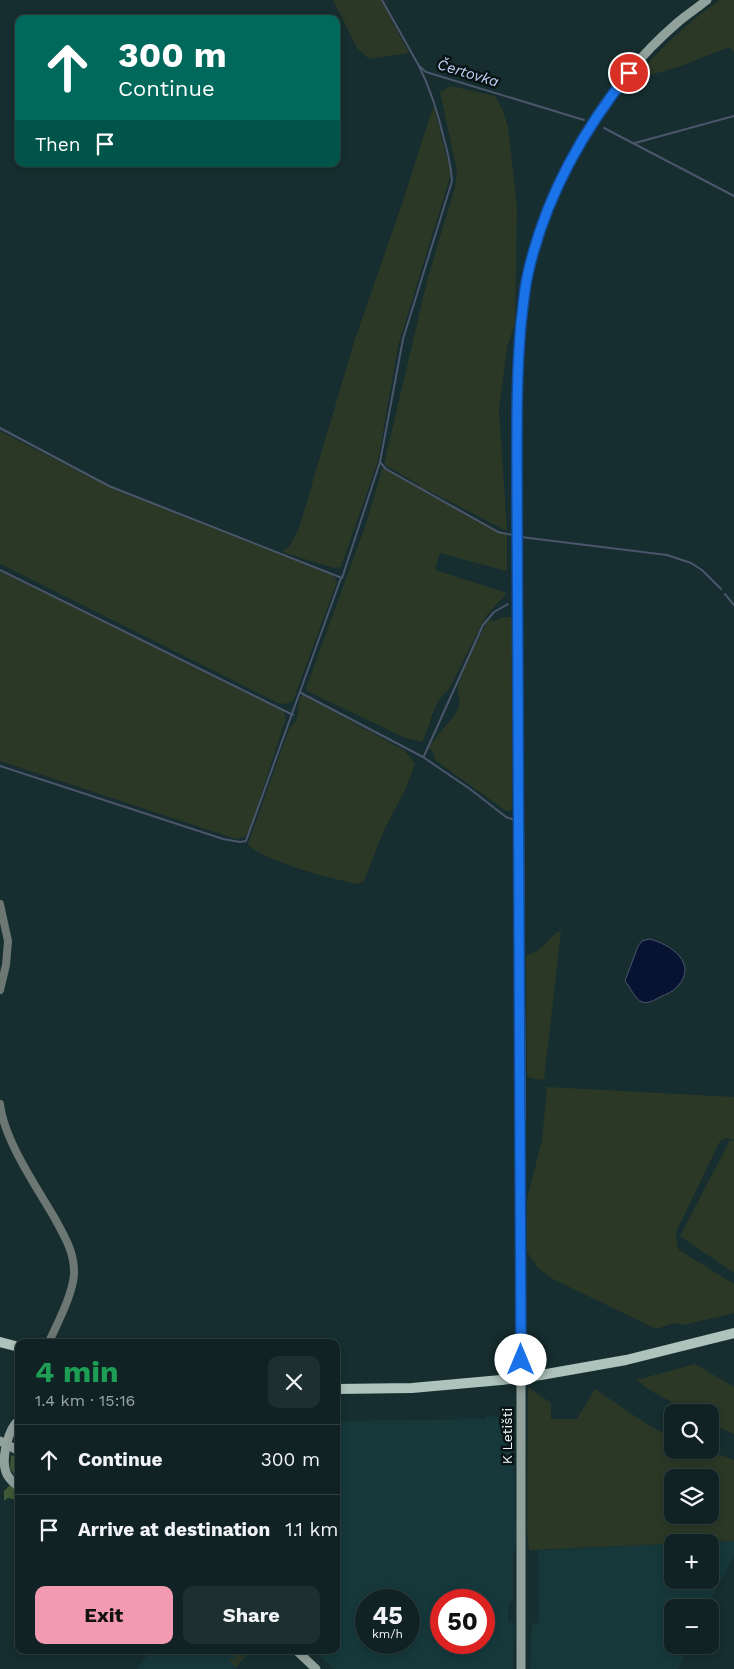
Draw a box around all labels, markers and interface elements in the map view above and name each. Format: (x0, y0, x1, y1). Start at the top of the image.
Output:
text: 300 m (118, 34, 227, 76)
icon: ahead (35, 35, 100, 100)
pin (608, 52, 650, 94)
water label: Čertovka (435, 54, 501, 91)
icon: arrive (615, 59, 643, 87)
text: Continue (118, 76, 215, 101)
icon: arrive (91, 130, 119, 158)
text: Then (35, 133, 81, 156)
position arrow (494, 1333, 546, 1385)
text: 4 min (35, 1354, 119, 1389)
button: close (268, 1356, 320, 1408)
text: 1.4 km · 15:16 (35, 1391, 135, 1410)
map controls (664, 1404, 719, 1654)
button: search (664, 1404, 719, 1459)
street label: K Letišti (499, 1408, 515, 1464)
icon: ahead (35, 1446, 63, 1474)
text: Continue (78, 1448, 162, 1471)
text: 300 m (261, 1448, 320, 1471)
button: layers (664, 1469, 719, 1524)
icon: arrive (35, 1516, 63, 1544)
text: Arrive at destination (78, 1518, 270, 1541)
text: 1.1 km (285, 1518, 338, 1541)
button: + (664, 1534, 719, 1589)
button: Exit (35, 1586, 173, 1644)
button: Share (183, 1586, 320, 1644)
speed limit sign: 50 (430, 1589, 495, 1654)
button: − (664, 1599, 719, 1654)
text: 45 (372, 1601, 403, 1630)
text: km/h (372, 1627, 403, 1641)

